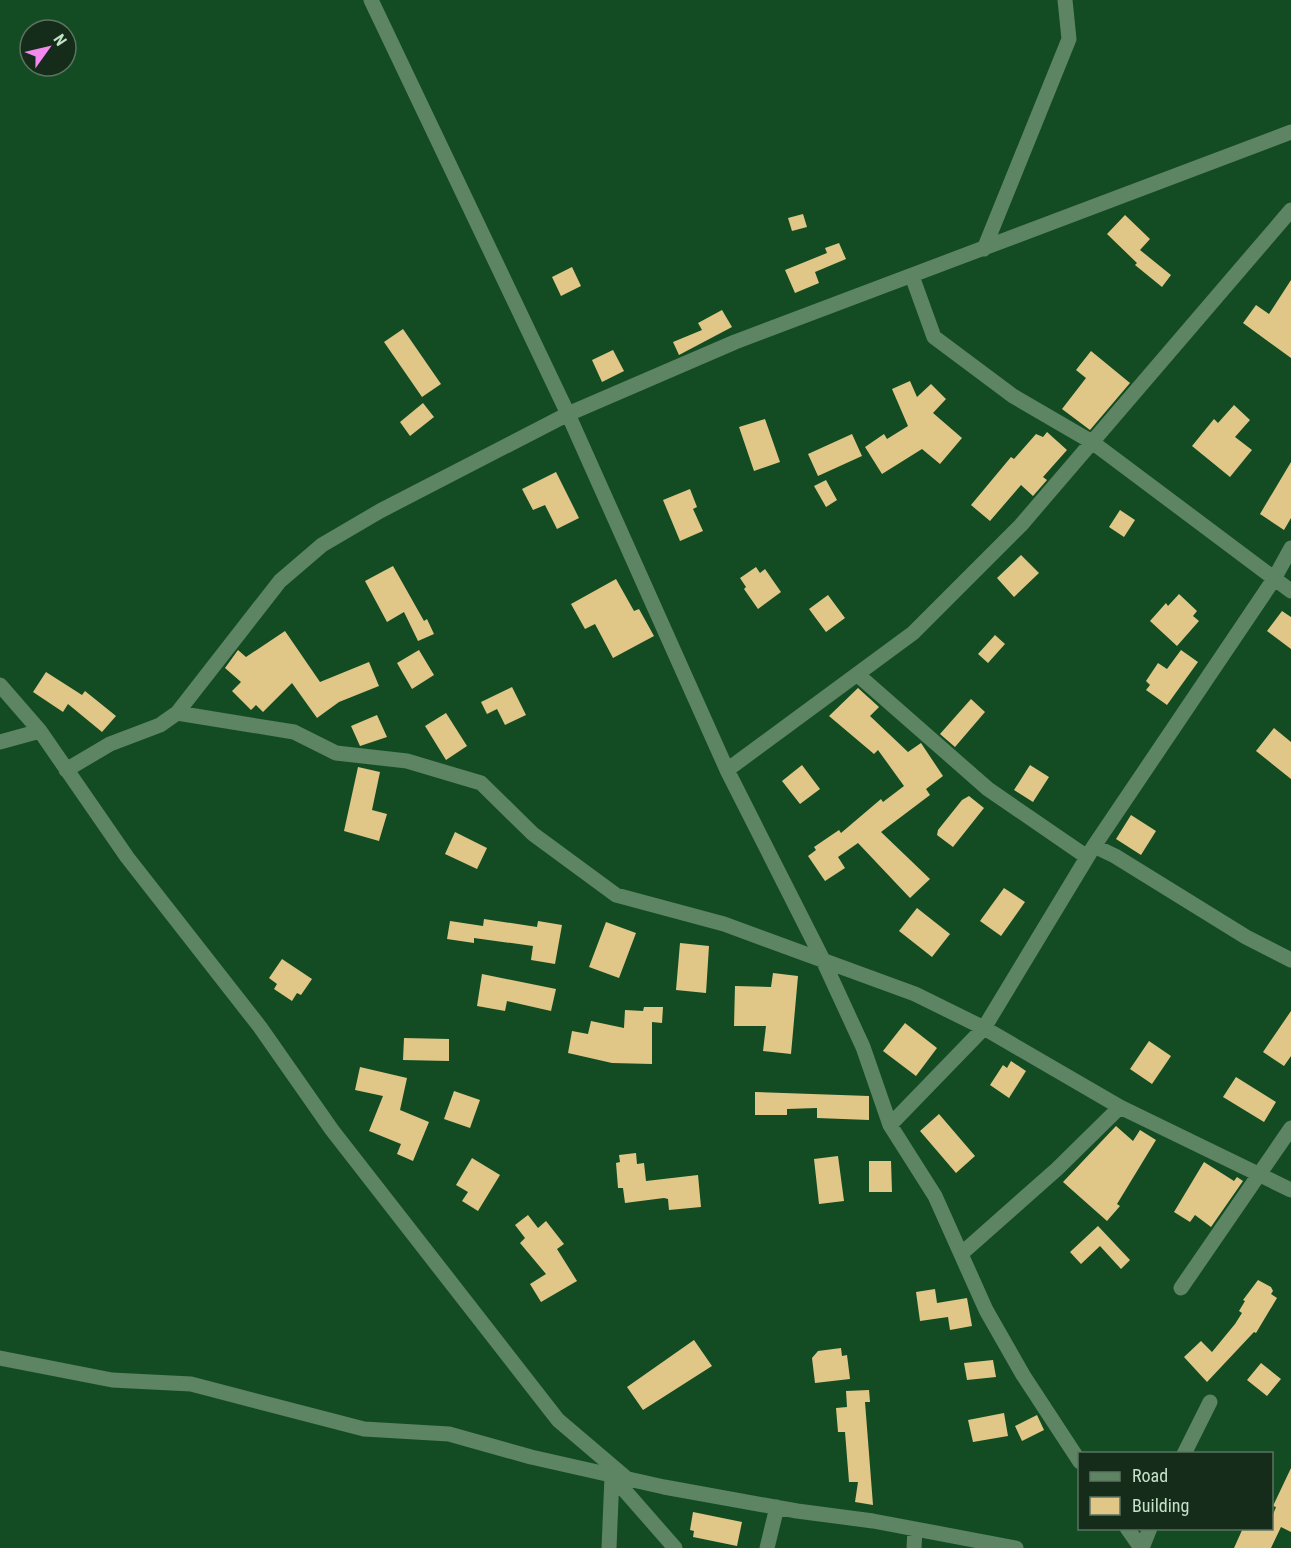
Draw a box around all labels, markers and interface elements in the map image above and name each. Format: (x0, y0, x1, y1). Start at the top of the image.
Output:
north arrow (18, 18, 78, 78)
text: N (49, 31, 71, 49)
legend (1078, 1452, 1273, 1530)
text: Road (1132, 1465, 1168, 1486)
text: Building (1132, 1495, 1189, 1516)

